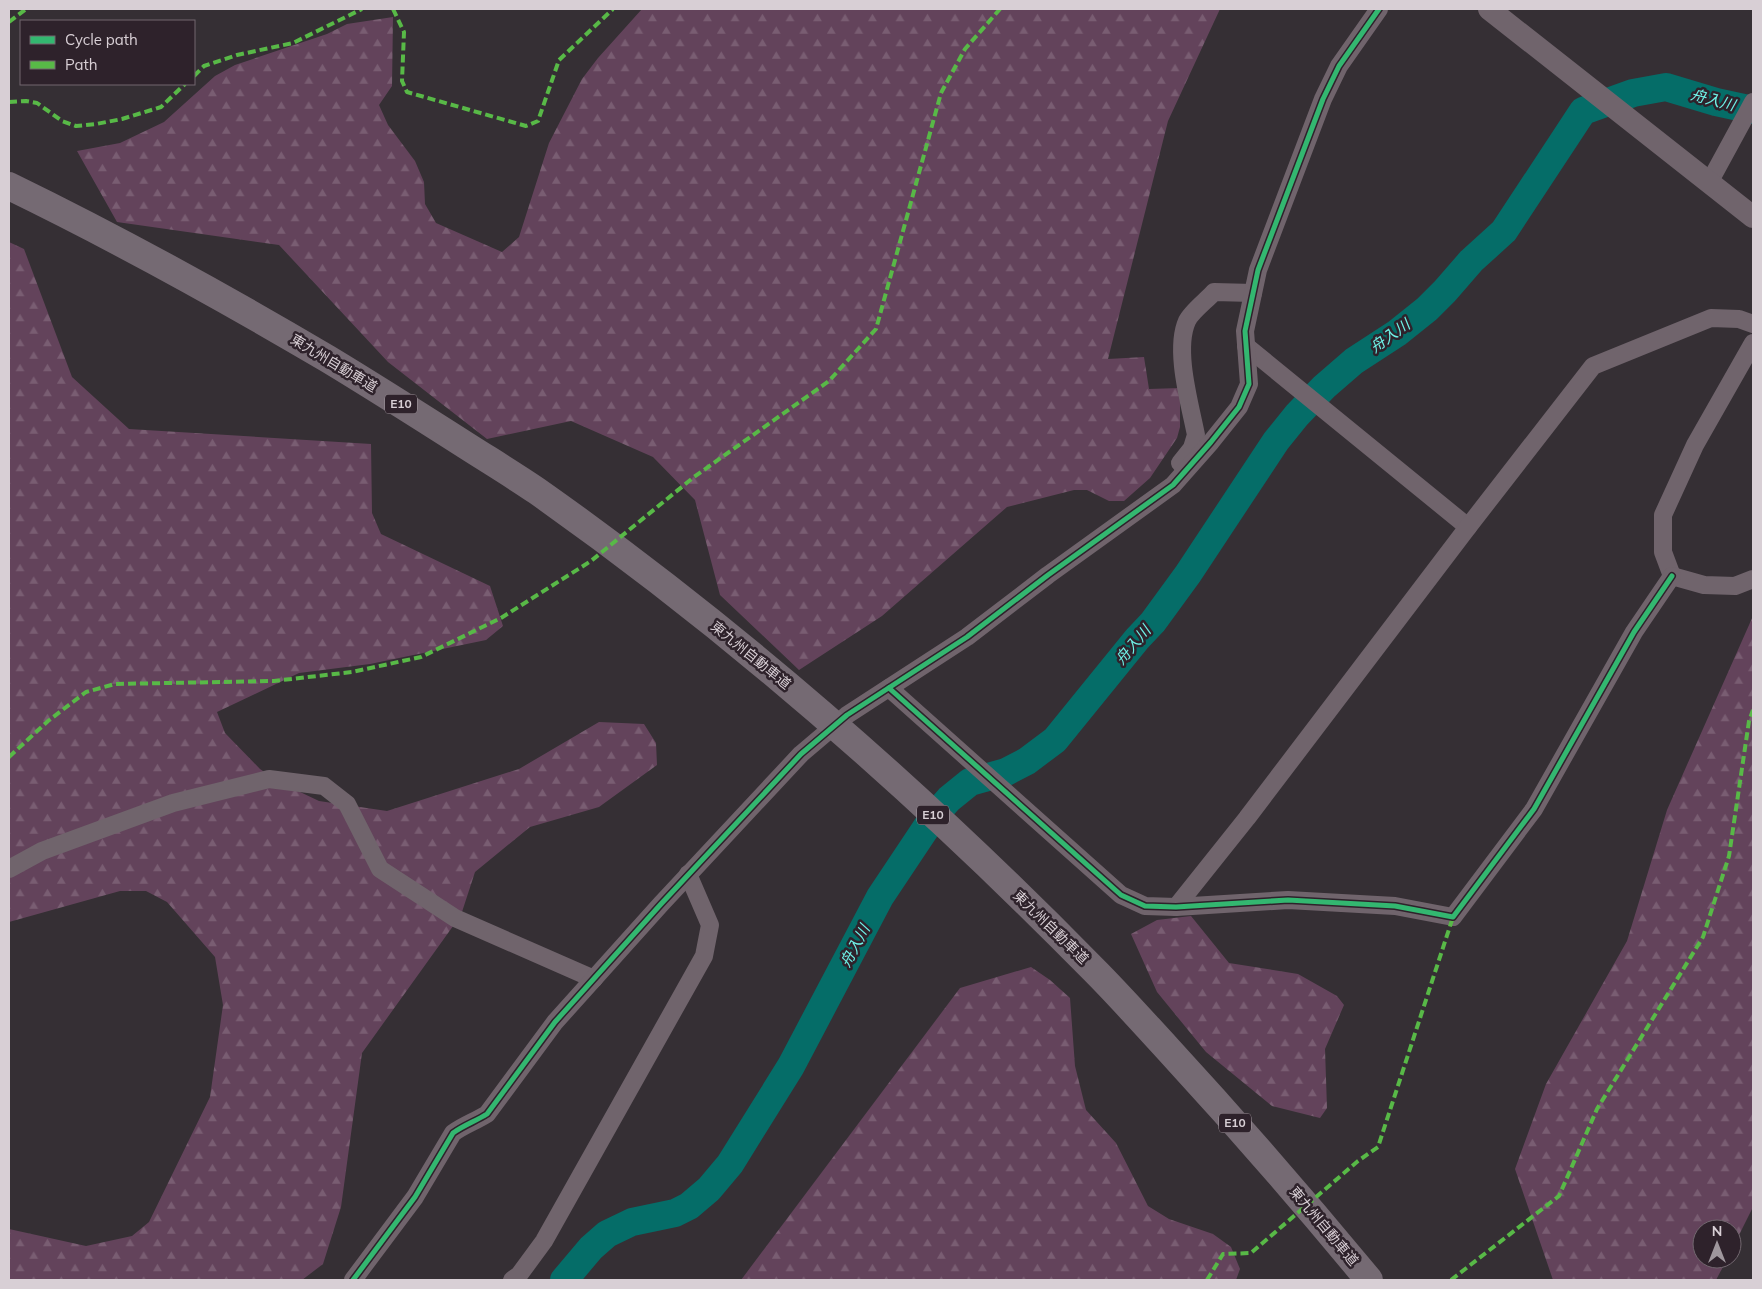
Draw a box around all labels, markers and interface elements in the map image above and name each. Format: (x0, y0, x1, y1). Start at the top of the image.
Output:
legend (20, 20, 195, 85)
text: Cycle path (65, 30, 138, 49)
text: Path (65, 55, 97, 74)
water label: 舟入川 (1689, 85, 1739, 115)
water label: 舟入川 (1366, 314, 1415, 357)
street label: 東九州自動車道 (287, 330, 381, 396)
road number: E10 (385, 394, 417, 414)
street label: 東九州自動車道 (707, 617, 795, 693)
water label: 舟入川 (1111, 620, 1156, 668)
road number: E10 (917, 806, 949, 824)
street label: 東九州自動車道 (1010, 886, 1092, 968)
water label: 舟入川 (836, 920, 874, 970)
road number: E10 (1219, 1114, 1251, 1132)
street label: 東九州自動車道 (1286, 1183, 1362, 1269)
north arrow (1692, 1219, 1742, 1269)
text: N (1712, 1222, 1722, 1240)

